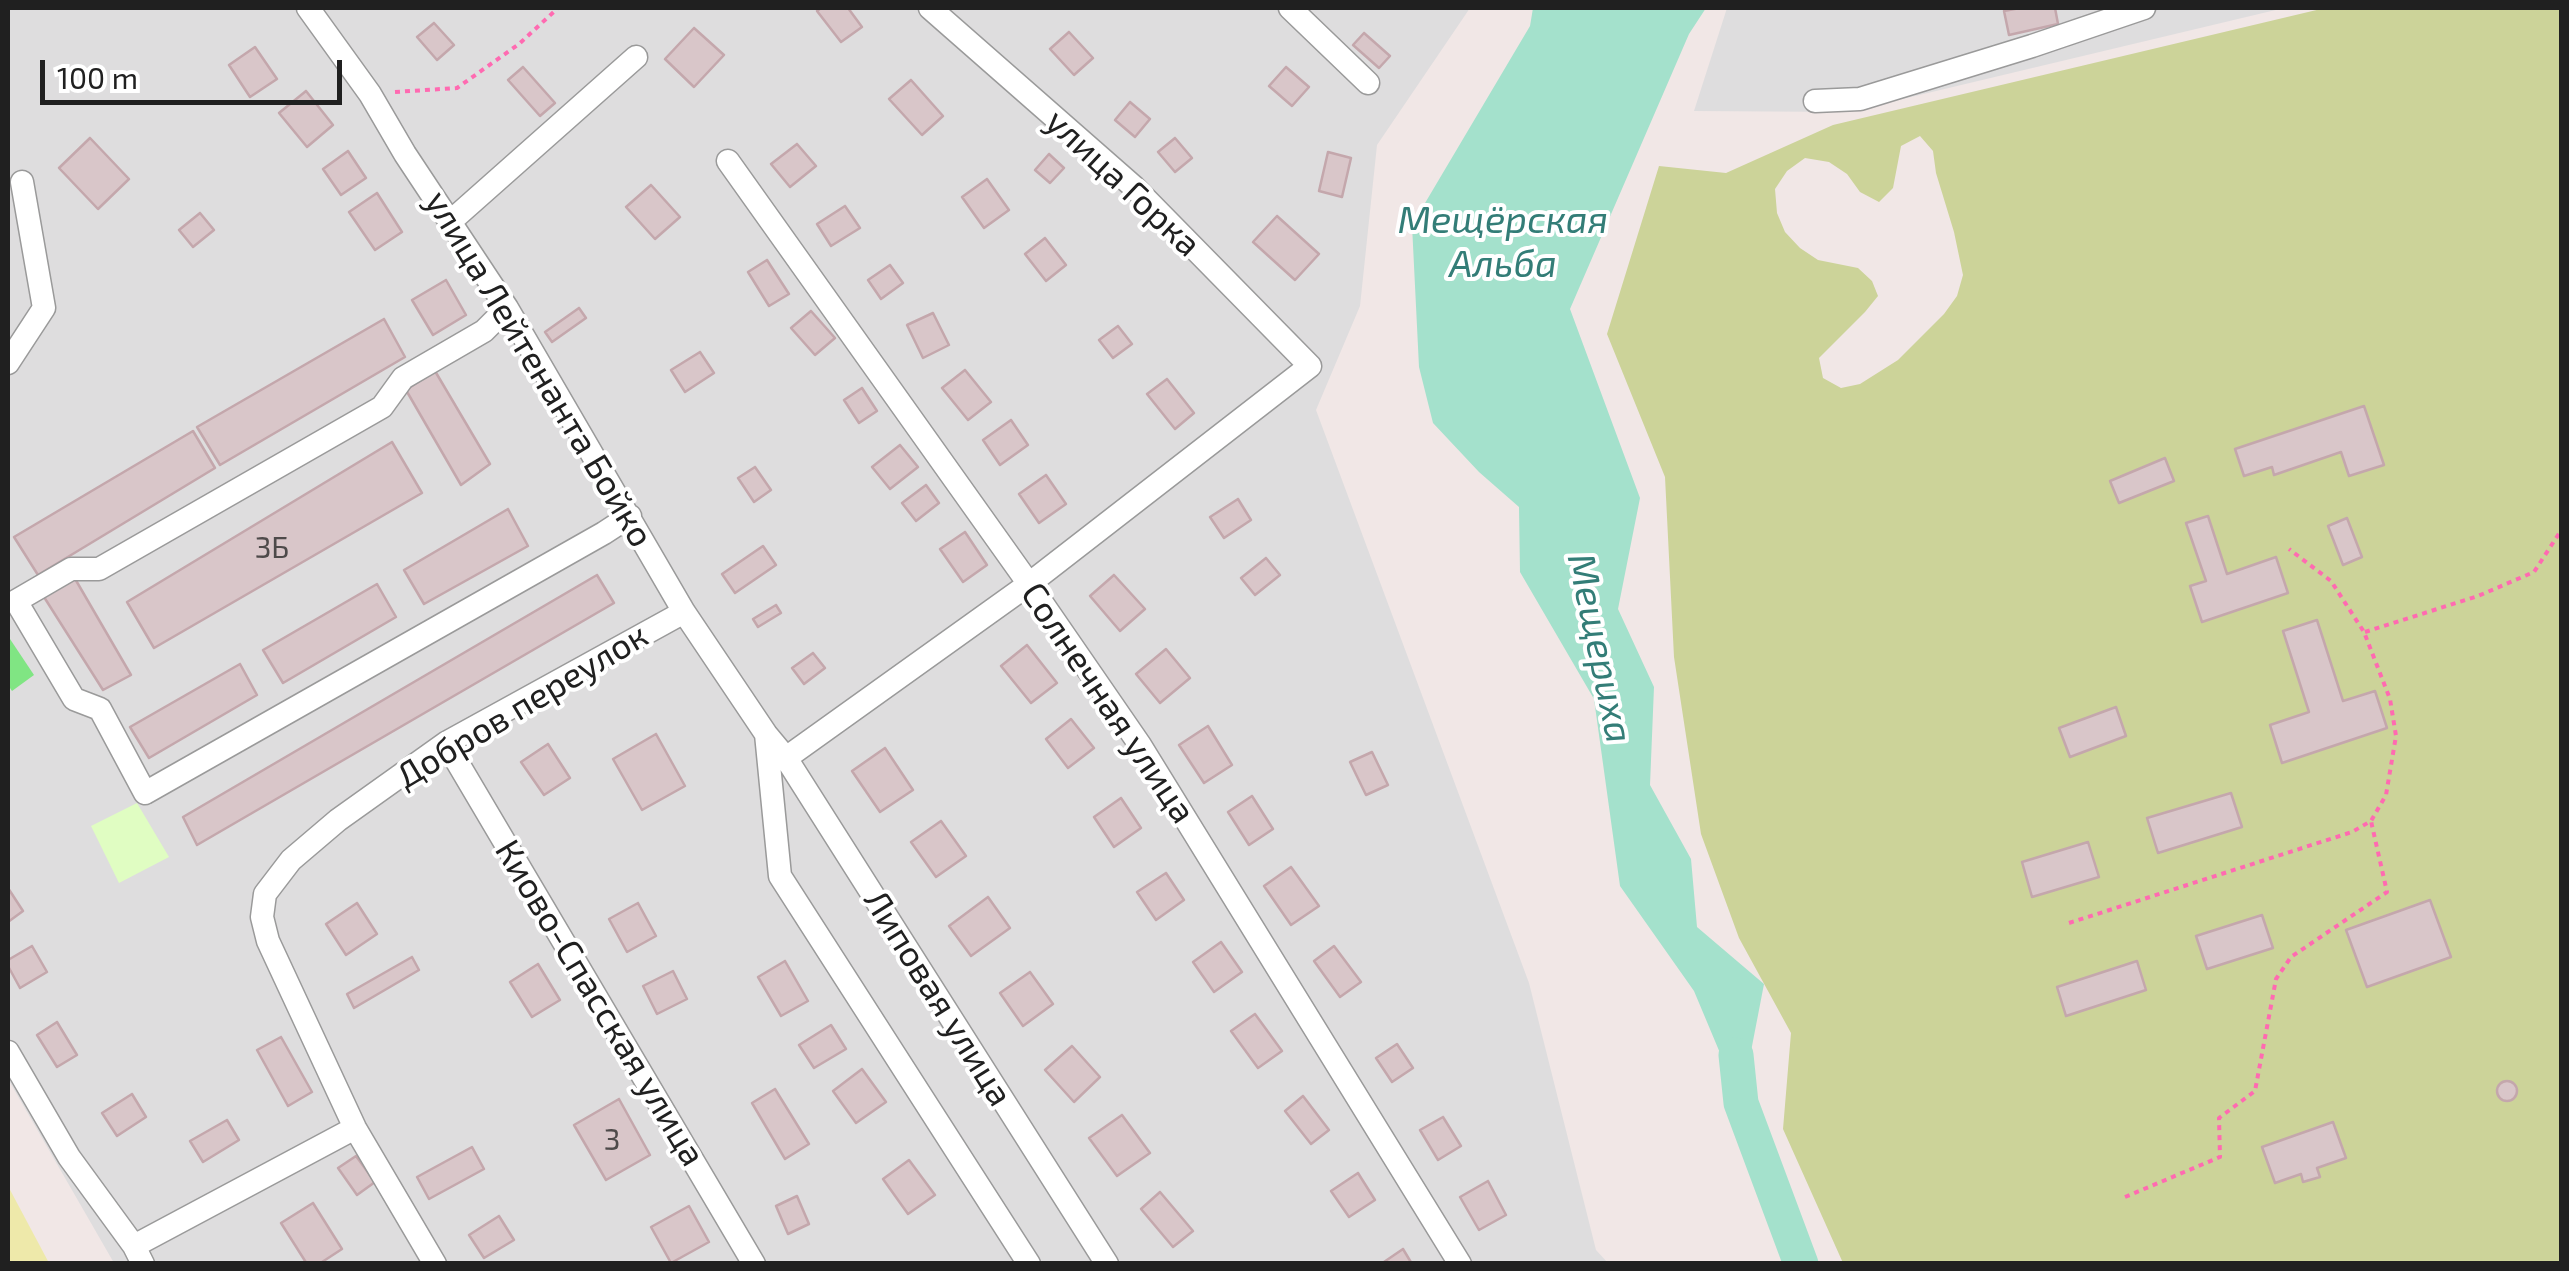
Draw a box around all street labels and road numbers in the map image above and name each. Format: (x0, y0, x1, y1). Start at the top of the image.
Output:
street label: улица Горка (1037, 101, 1209, 265)
street label: улица Лейтенанта Бойко (416, 183, 662, 555)
street label: Солнечная улица (1012, 575, 1204, 831)
street label: Добров переулок (389, 614, 655, 798)
street label: Киово-Спасская улица (486, 832, 714, 1174)
street label: Липовая улица (855, 882, 1021, 1114)

